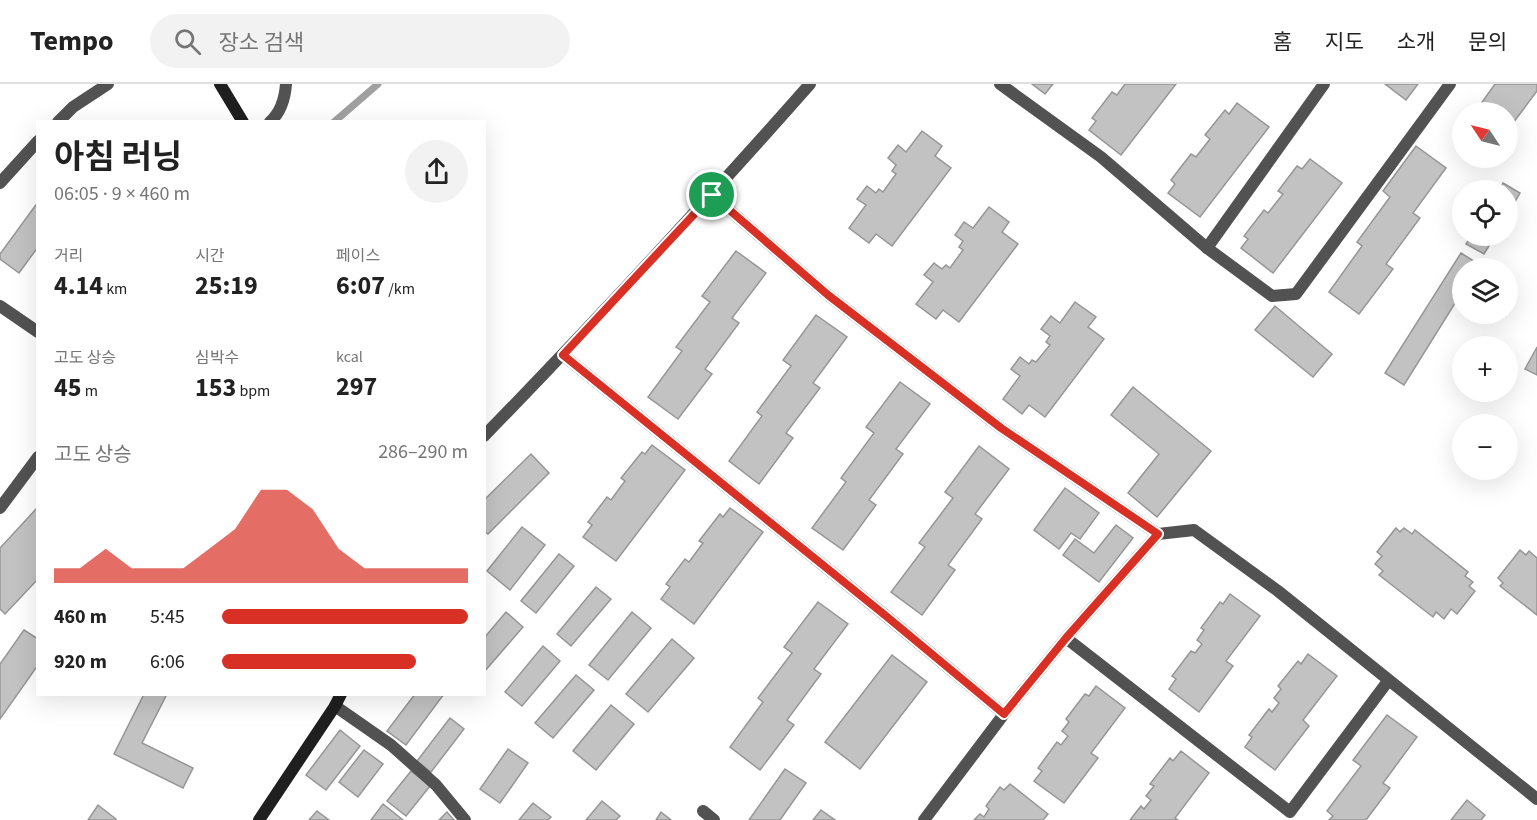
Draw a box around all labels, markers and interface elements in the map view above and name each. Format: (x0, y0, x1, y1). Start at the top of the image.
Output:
search box (150, 14, 570, 68)
text: Tempo (30, 21, 114, 61)
icon: search (171, 25, 204, 58)
text: 장소 검색 (219, 27, 304, 59)
text: 홈 (1273, 27, 1292, 57)
text: 지도 (1325, 27, 1364, 57)
text: 소개 (1397, 27, 1435, 57)
text: 문의 (1468, 27, 1507, 57)
north arrow (1452, 102, 1518, 168)
map controls (1452, 102, 1518, 480)
text: 아침 러닝 (54, 134, 182, 181)
button: share (405, 140, 468, 203)
pin (686, 169, 737, 220)
icon: arrive (695, 178, 728, 211)
text: 06:05 · 9 × 460 m (54, 180, 190, 208)
button: locate (1452, 180, 1518, 246)
text: 거리 (54, 245, 83, 267)
text: 시간 (195, 245, 224, 267)
text: 페이스 (336, 245, 380, 267)
button: layers (1452, 258, 1518, 324)
text: 4.14 (54, 267, 103, 304)
text: 25:19 (195, 267, 258, 304)
text: 6:07 (336, 267, 385, 304)
text: km (103, 278, 127, 300)
text: /km (385, 278, 415, 300)
button: + (1452, 336, 1518, 402)
text: kcal (336, 346, 363, 368)
text: 고도 상승 (54, 347, 116, 369)
text: 심박수 (195, 347, 239, 369)
text: 297 (336, 368, 377, 405)
text: 45 (54, 369, 81, 406)
text: 153 (195, 369, 236, 406)
text: m (81, 380, 98, 402)
text: bpm (236, 380, 270, 402)
button: − (1452, 414, 1518, 480)
text: 286–290 m (378, 438, 468, 466)
text: 고도 상승 (54, 441, 132, 469)
text: 460 m (54, 603, 107, 631)
text: 5:45 (150, 603, 185, 631)
text: 920 m (54, 648, 107, 676)
text: 6:06 (150, 648, 185, 676)

